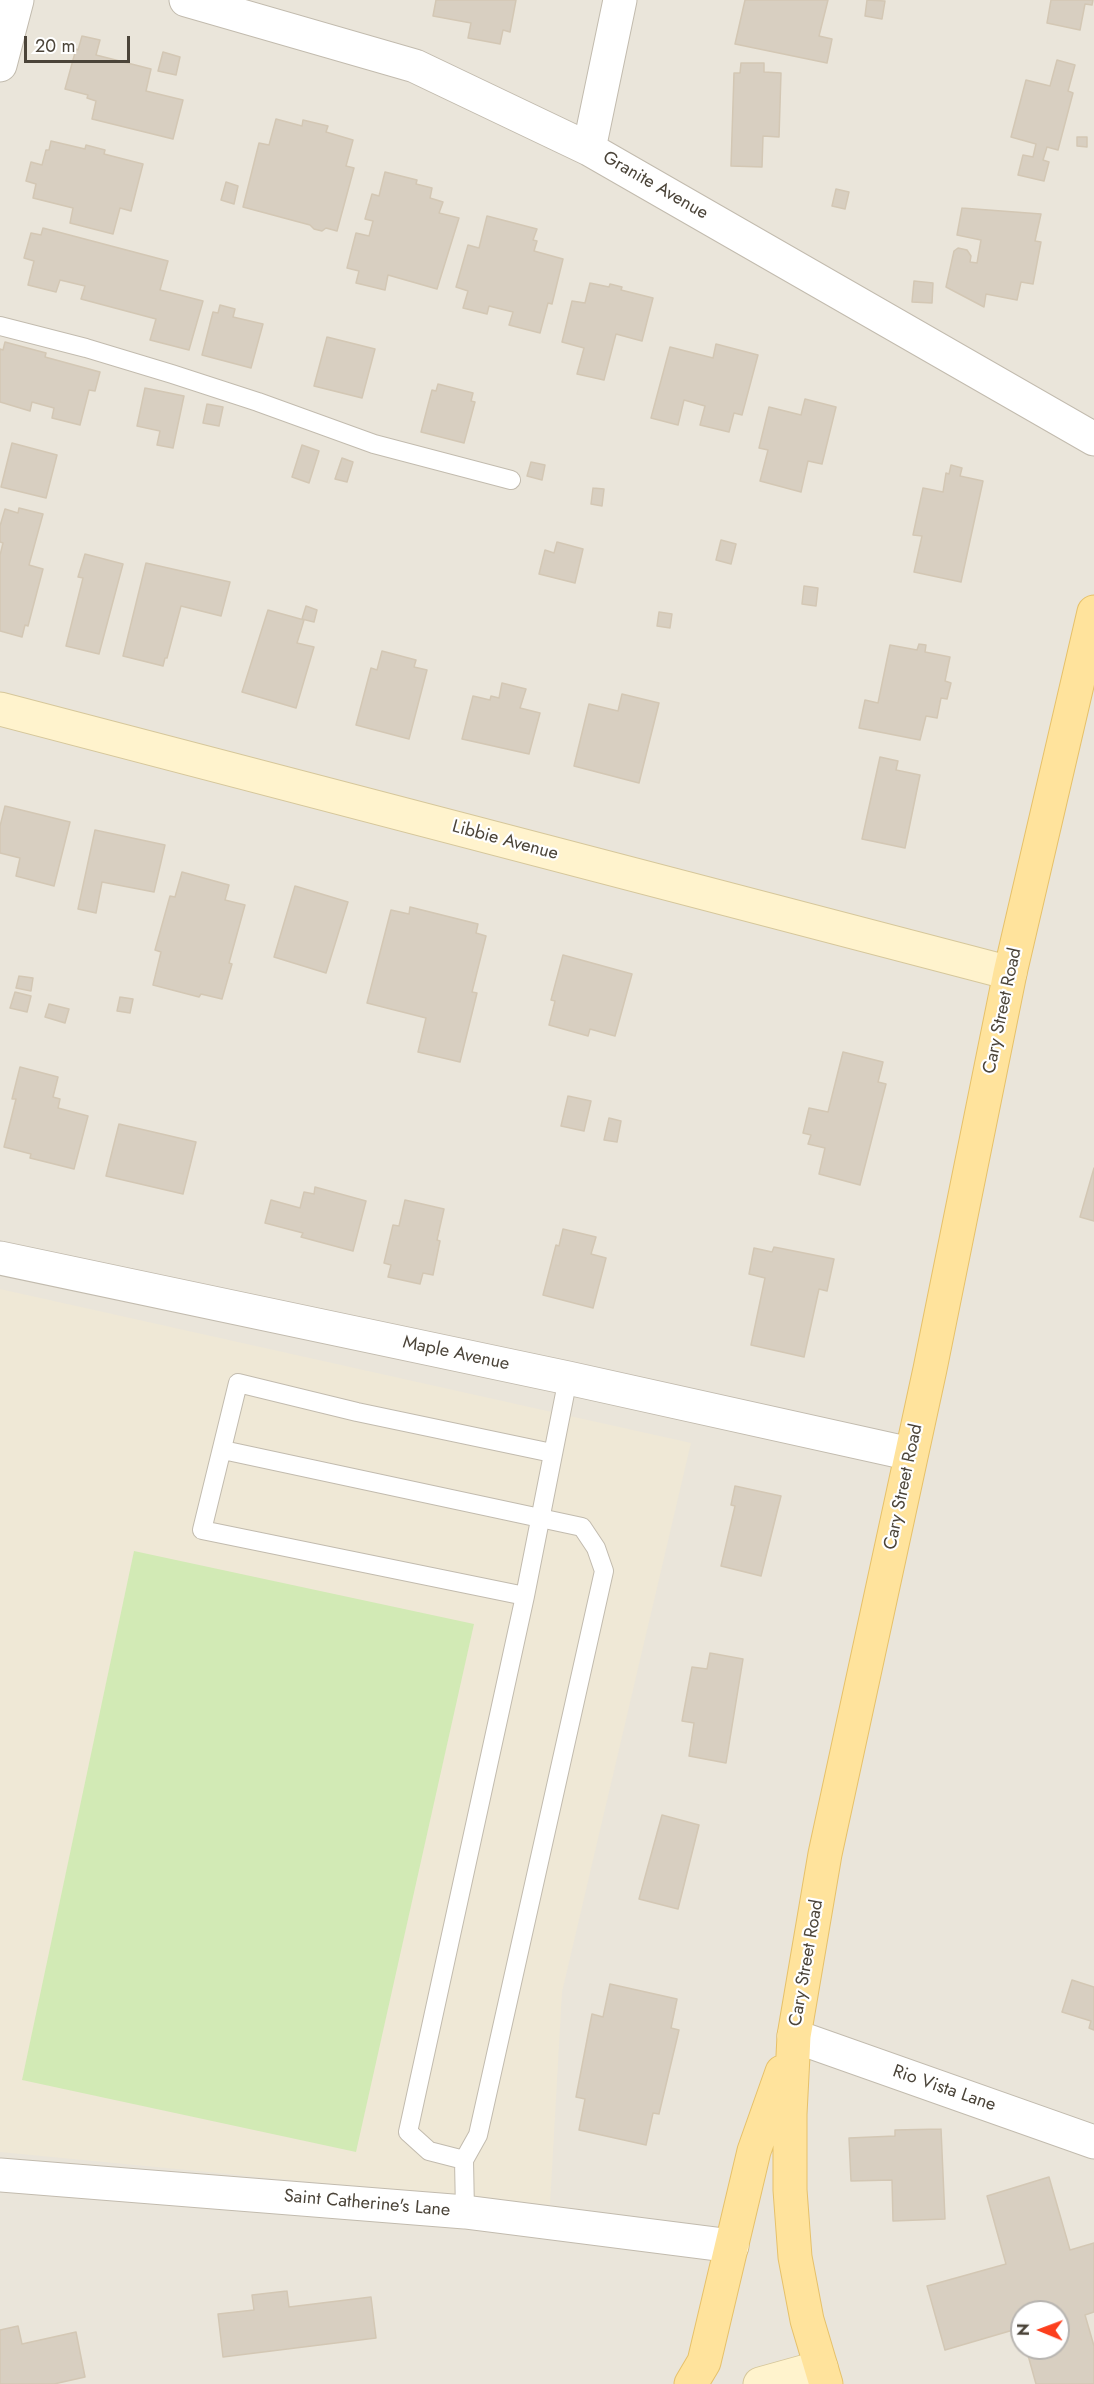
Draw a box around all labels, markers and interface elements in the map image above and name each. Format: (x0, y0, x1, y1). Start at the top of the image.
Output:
scale bar (27, 24, 134, 62)
text: 20 m (35, 33, 75, 59)
street label: Granite Avenue (599, 147, 711, 225)
street label: Libbie Avenue (450, 816, 560, 866)
street label: Cary Street Road (979, 946, 1027, 1076)
street label: Maple Avenue (401, 1332, 511, 1376)
street label: Cary Street Road (880, 1422, 928, 1552)
street label: Cary Street Road (785, 1898, 829, 2028)
street label: Rio Vista Lane (890, 2061, 998, 2117)
street label: Saint Catherine's Lane (283, 2186, 451, 2222)
north arrow (1010, 2300, 1070, 2360)
text: N (1012, 2323, 1035, 2336)

